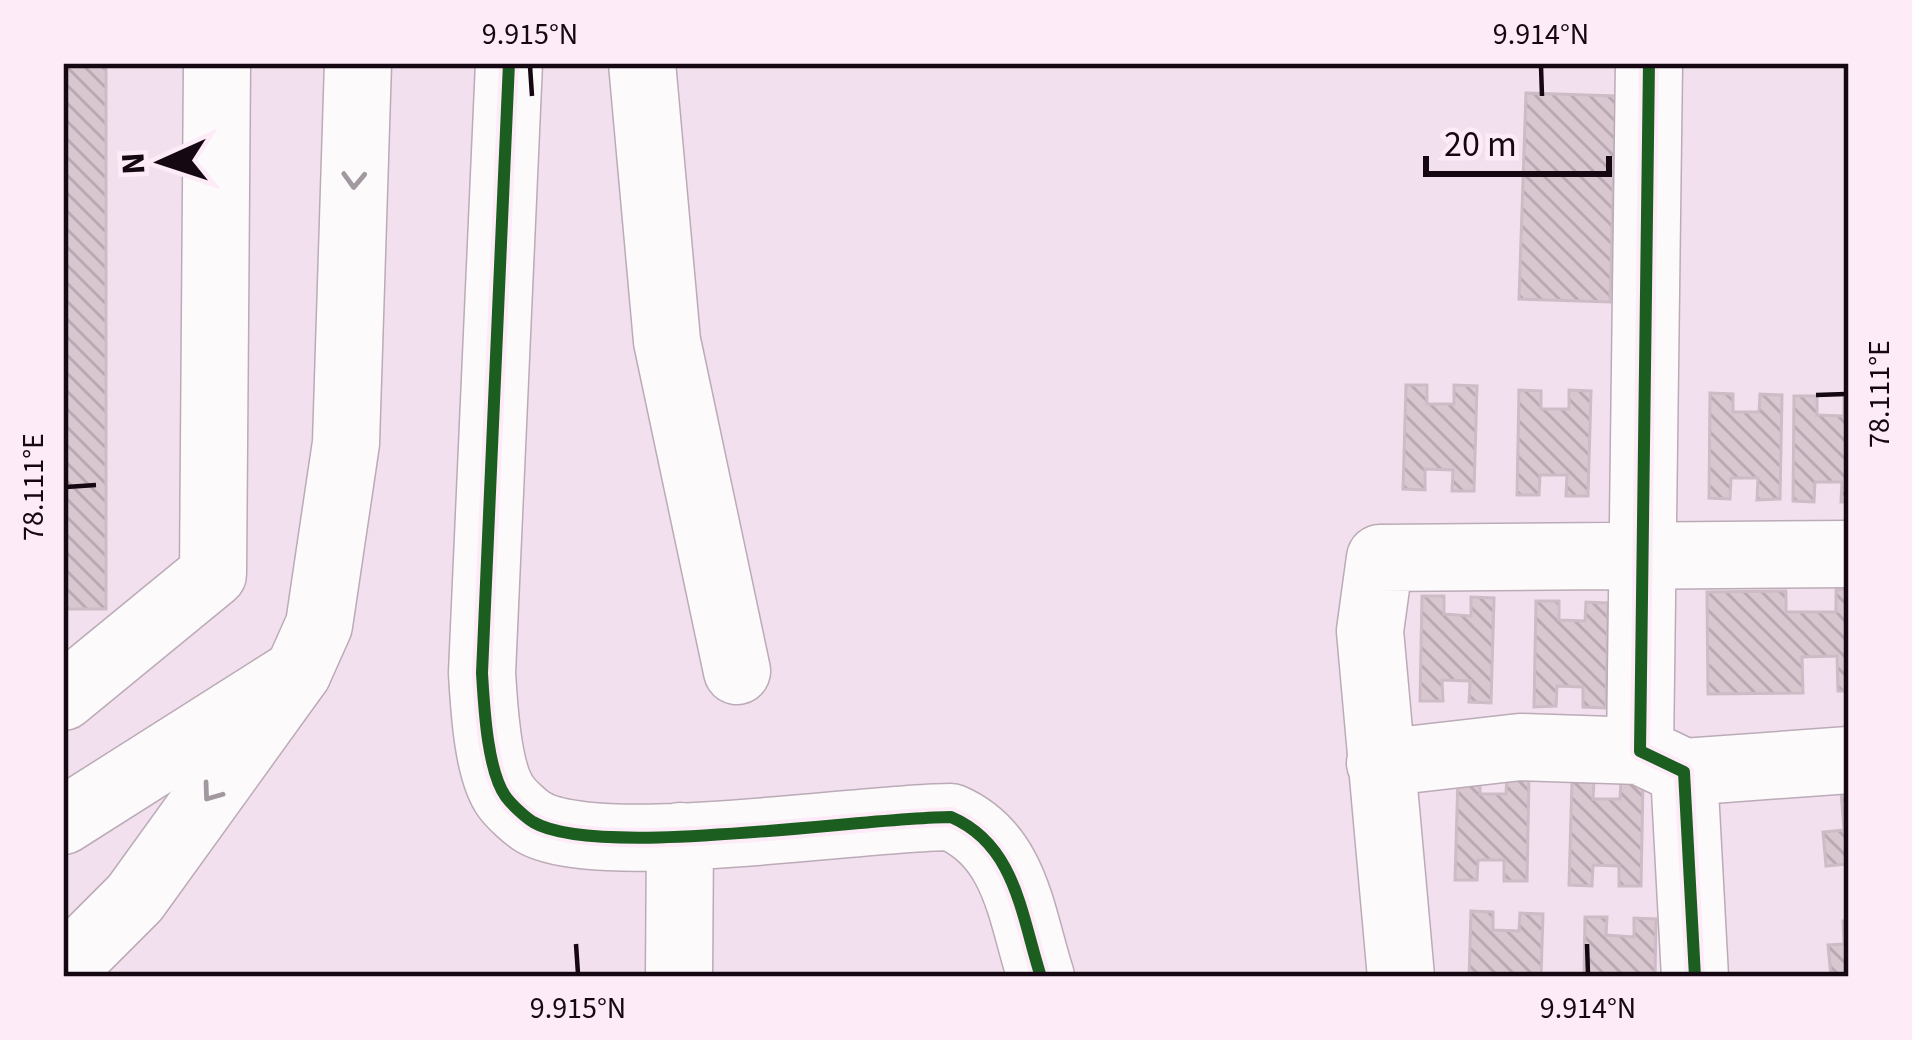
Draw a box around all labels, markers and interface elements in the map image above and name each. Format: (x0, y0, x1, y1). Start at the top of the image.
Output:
text: 9.915°N (482, 13, 578, 56)
text: 9.914°N (1493, 13, 1589, 56)
north arrow (102, 102, 222, 222)
scale bar (1426, 102, 1609, 176)
text: 20 m (1444, 119, 1517, 170)
text: N (109, 151, 158, 176)
one-way arrow (341, 171, 367, 190)
text: 78.111°E (1858, 340, 1901, 448)
text: 78.111°E (12, 433, 55, 541)
one-way arrow (203, 780, 225, 801)
text: 9.915°N (530, 987, 626, 1030)
text: 9.914°N (1540, 987, 1636, 1030)

